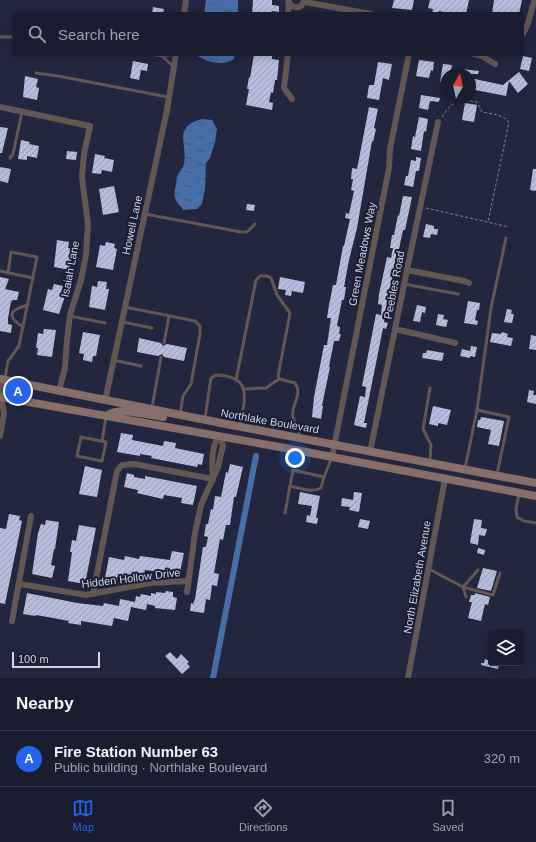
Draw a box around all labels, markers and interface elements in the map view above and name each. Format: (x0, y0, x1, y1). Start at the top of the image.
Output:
search box (12, 12, 524, 56)
icon: search (26, 23, 48, 45)
text: Search here (58, 26, 140, 43)
north arrow (440, 68, 476, 104)
street label: Howell Lane (120, 194, 144, 256)
street label: Green Meadows Way (346, 201, 378, 307)
street label: Isaiah Lane (59, 240, 81, 298)
street label: Peebles Road (382, 250, 406, 320)
pin: A (5, 376, 31, 406)
street label: Northlake Boulevard (220, 406, 320, 436)
your location (285, 448, 305, 468)
street label: North Elizabeth Avenue (401, 519, 433, 635)
street label: Hidden Hollow Drive (81, 566, 181, 590)
map controls (488, 630, 524, 666)
button: layers (488, 630, 524, 666)
scale bar (12, 650, 100, 669)
text: 100 m (18, 653, 49, 665)
text: Nearby (16, 694, 74, 713)
text: Fire Station Number 63 (54, 743, 218, 760)
text: A (24, 751, 34, 766)
text: 320 m (484, 751, 520, 766)
text: Public building · Northlake Boulevard (54, 760, 267, 775)
tab: Map (72, 797, 94, 833)
tab: Directions (239, 797, 288, 833)
tab: Saved (432, 797, 464, 833)

